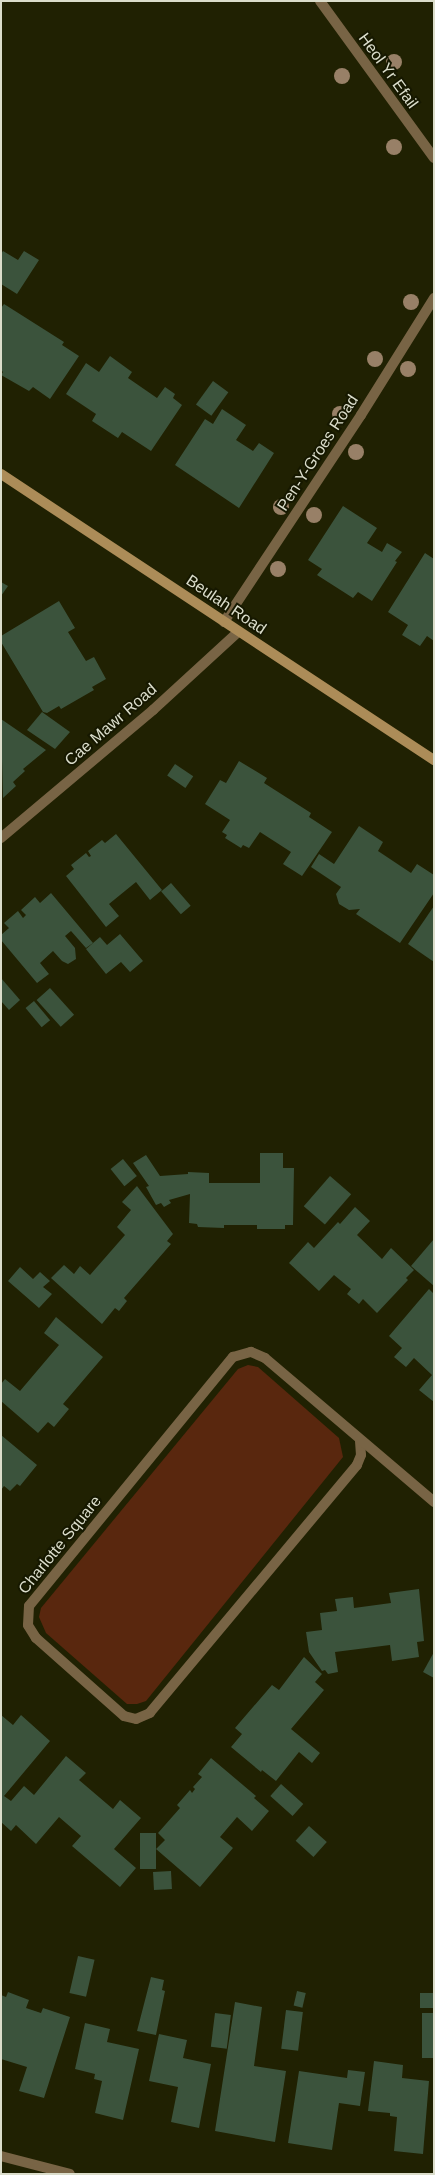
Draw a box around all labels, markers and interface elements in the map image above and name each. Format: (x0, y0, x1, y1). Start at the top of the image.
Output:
street label: Heol Yr Efail (354, 29, 422, 113)
street label: Pen-Y-Groes Road (273, 391, 363, 515)
street label: Beulah Road (182, 571, 270, 639)
street label: Cae Mawr Road (61, 680, 161, 770)
street label: Charlotte Square (14, 1492, 106, 1598)

